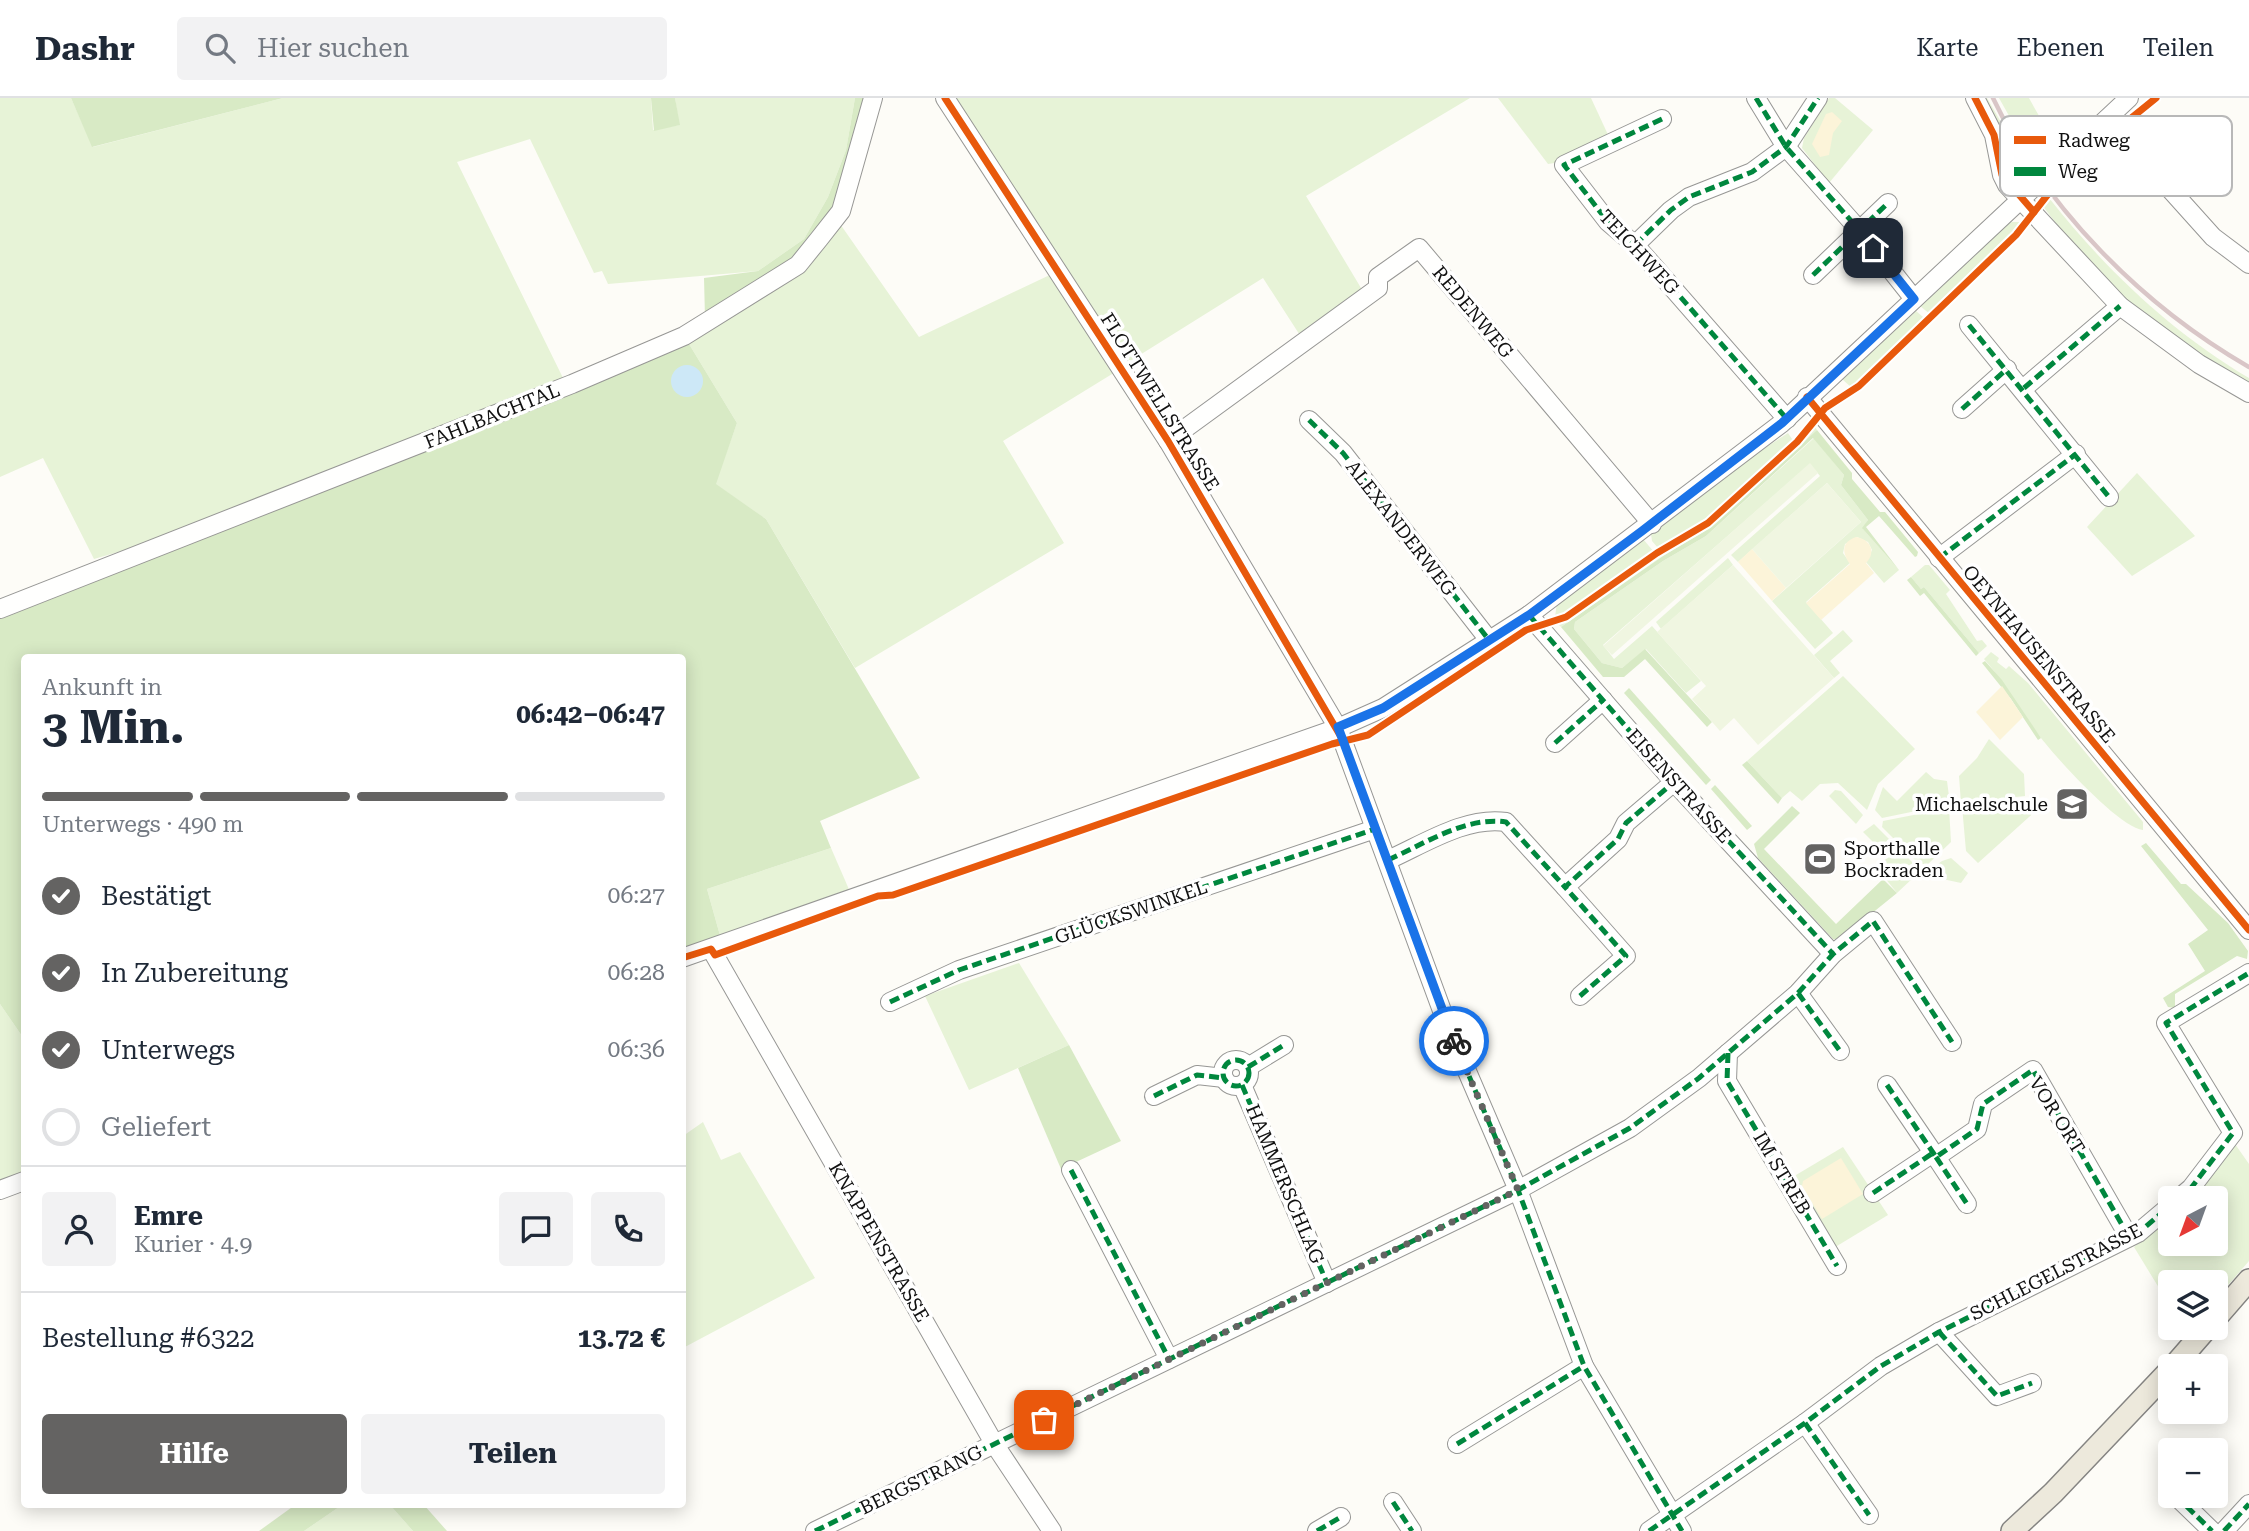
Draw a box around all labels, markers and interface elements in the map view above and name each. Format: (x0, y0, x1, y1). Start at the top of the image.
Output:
search box (177, 17, 667, 80)
text: Dashr (35, 29, 135, 68)
icon: search (201, 29, 239, 67)
text: Hier suchen (257, 33, 409, 63)
text: Karte (1916, 34, 1978, 62)
text: Ebenen (2016, 34, 2105, 62)
text: Teilen (2143, 34, 2214, 62)
legend (2000, 116, 2232, 196)
text: Radweg (2058, 129, 2130, 152)
text: Weg (2058, 160, 2098, 183)
street label: TEICHWEG (1594, 205, 1684, 299)
pin (1843, 218, 1903, 278)
icon: home (1854, 229, 1892, 267)
street label: REDENWEG (1428, 261, 1518, 363)
street label: FLOTTWELLSTRASSE (1096, 309, 1224, 495)
street label: FAHLBACHTAL (421, 378, 563, 454)
street label: ALEXANDERWEG (1341, 456, 1461, 601)
street label: OEYNHAUSENSTRASSE (1958, 561, 2120, 747)
text: Ankunft in (42, 674, 162, 701)
text: 06:42–06:47 (516, 699, 665, 729)
text: 3 Min. (42, 700, 184, 754)
street label: EISENSTRASSE (1622, 724, 1736, 848)
school or university icon: Michaelschule (2053, 785, 2091, 823)
place label: Michaelschule (1915, 793, 2048, 816)
text: Unterwegs · 490 m (42, 811, 244, 838)
place label: Sporthalle Bockraden (1844, 837, 1944, 882)
sports icon: Sporthalle Bockraden (1801, 840, 1839, 878)
street label: GLÜCKSWINKEL (1052, 875, 1210, 949)
icon: check (42, 877, 80, 915)
text: Bestätigt (101, 881, 211, 911)
text: 06:27 (608, 882, 665, 909)
icon: check (42, 954, 80, 992)
text: In Zubereitung (101, 958, 288, 988)
text: 06:28 (608, 959, 665, 986)
courier (1419, 1006, 1489, 1076)
icon: bike (1435, 1022, 1473, 1060)
icon: check (42, 1031, 80, 1069)
text: Unterwegs (101, 1035, 235, 1065)
text: 06:36 (608, 1036, 665, 1063)
street label: VOR ORT (2024, 1072, 2090, 1158)
street label: HAMMERSCHLAG (1241, 1101, 1329, 1268)
text: Geliefert (101, 1112, 211, 1142)
street label: IM STREB (1748, 1127, 1816, 1219)
street label: KNAPPENSTRASSE (824, 1158, 934, 1326)
north arrow (2158, 1186, 2228, 1256)
map controls (2158, 1186, 2228, 1508)
button: person (42, 1192, 116, 1266)
button: chat (499, 1192, 573, 1266)
button: phone (591, 1192, 665, 1266)
text: Emre (134, 1201, 203, 1231)
street label: SCHLEGELSTRASSE (1966, 1219, 2146, 1325)
text: Kurier · 4.9 (134, 1231, 252, 1258)
button: layers (2158, 1270, 2228, 1340)
text: Bestellung #6322 (42, 1323, 255, 1353)
text: 13.72 € (577, 1323, 665, 1353)
button: + (2158, 1354, 2228, 1424)
pin (1014, 1390, 1074, 1450)
icon: bag (1025, 1401, 1063, 1439)
button: Hilfe (42, 1414, 347, 1494)
button: Teilen (361, 1414, 665, 1494)
button: − (2158, 1438, 2228, 1508)
street label: BERGSTRANG (856, 1440, 986, 1520)

